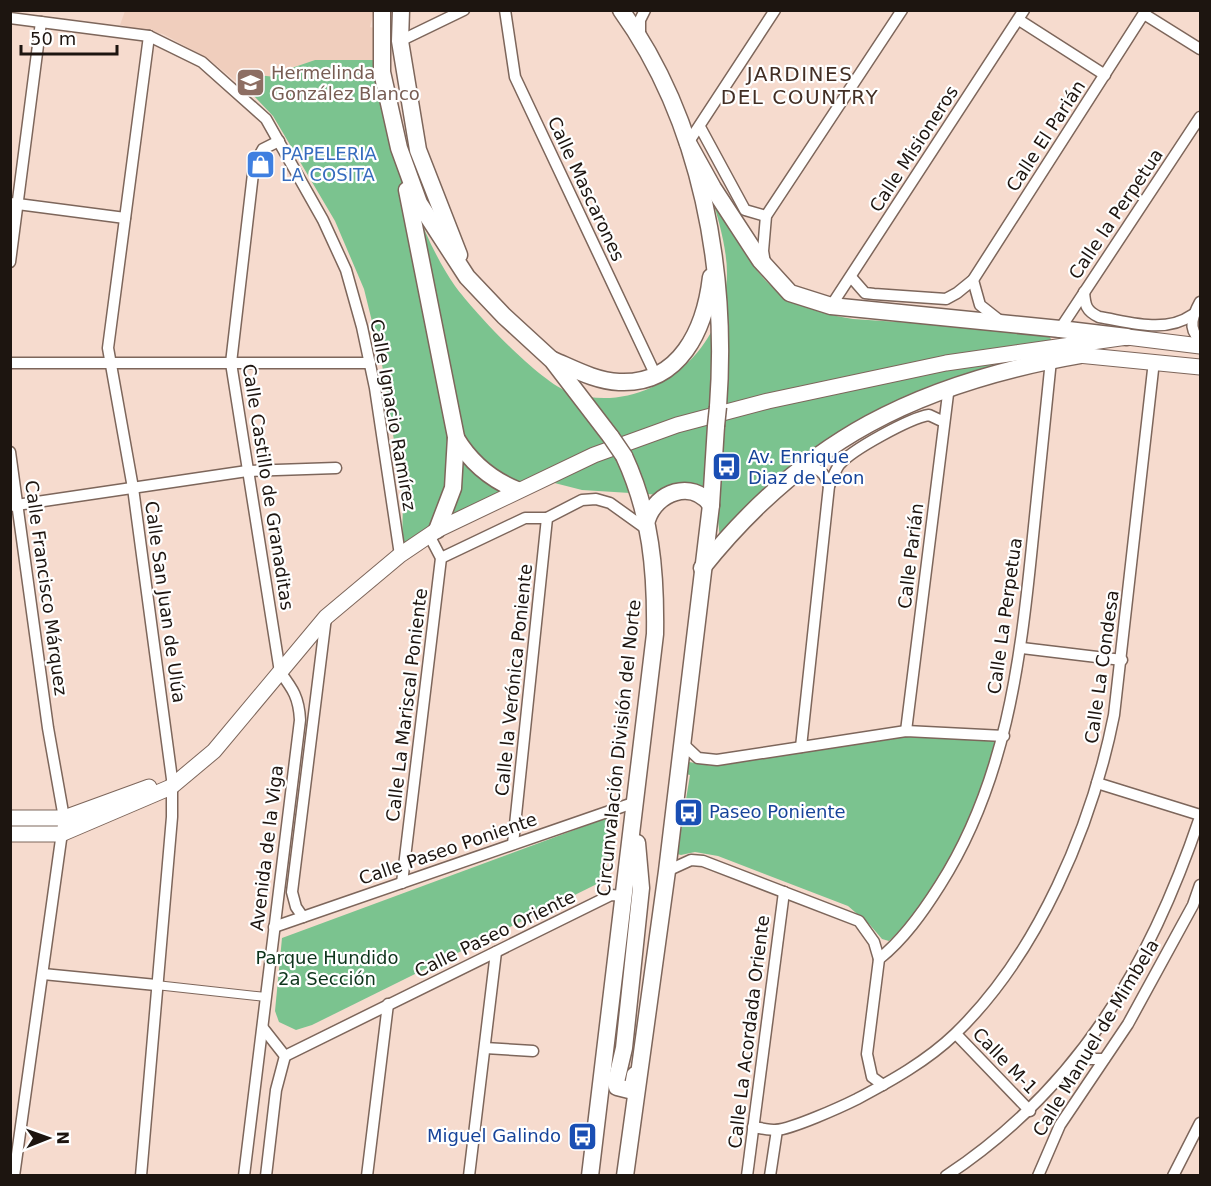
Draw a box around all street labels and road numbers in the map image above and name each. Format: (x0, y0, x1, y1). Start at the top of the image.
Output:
street label: Calle El Parián (1002, 76, 1089, 195)
street label: Calle Misioneros (865, 82, 962, 216)
street label: Calle Mascarones (544, 113, 629, 264)
street label: Calle la Perpetua (1064, 144, 1167, 283)
street label: Calle Ignacio Ramírez (366, 317, 421, 512)
street label: Calle Castillo de Granaditas (239, 362, 298, 612)
street label: Calle Francisco Márquez (21, 479, 72, 697)
street label: Calle San Juan de Ulúa (141, 500, 190, 704)
street label: Calle Parián (894, 502, 927, 610)
street label: Calle La Perpetua (983, 536, 1026, 696)
street label: Calle la Verónica Poniente (491, 563, 536, 797)
street label: Calle La Mariscal Poniente (382, 587, 431, 823)
street label: Calle La Condesa (1080, 589, 1123, 745)
street label: Circunvalación División del Norte (592, 599, 645, 897)
street label: Avenida de la Viga (246, 764, 287, 932)
street label: Calle Paseo Poniente (356, 808, 540, 889)
street label: Calle Paseo Oriente (411, 886, 578, 982)
street label: Calle La Acordada Oriente (724, 914, 773, 1150)
street label: Calle Manuel de Mimbela (1028, 935, 1163, 1140)
street label: Calle M-1 (969, 1023, 1042, 1098)

